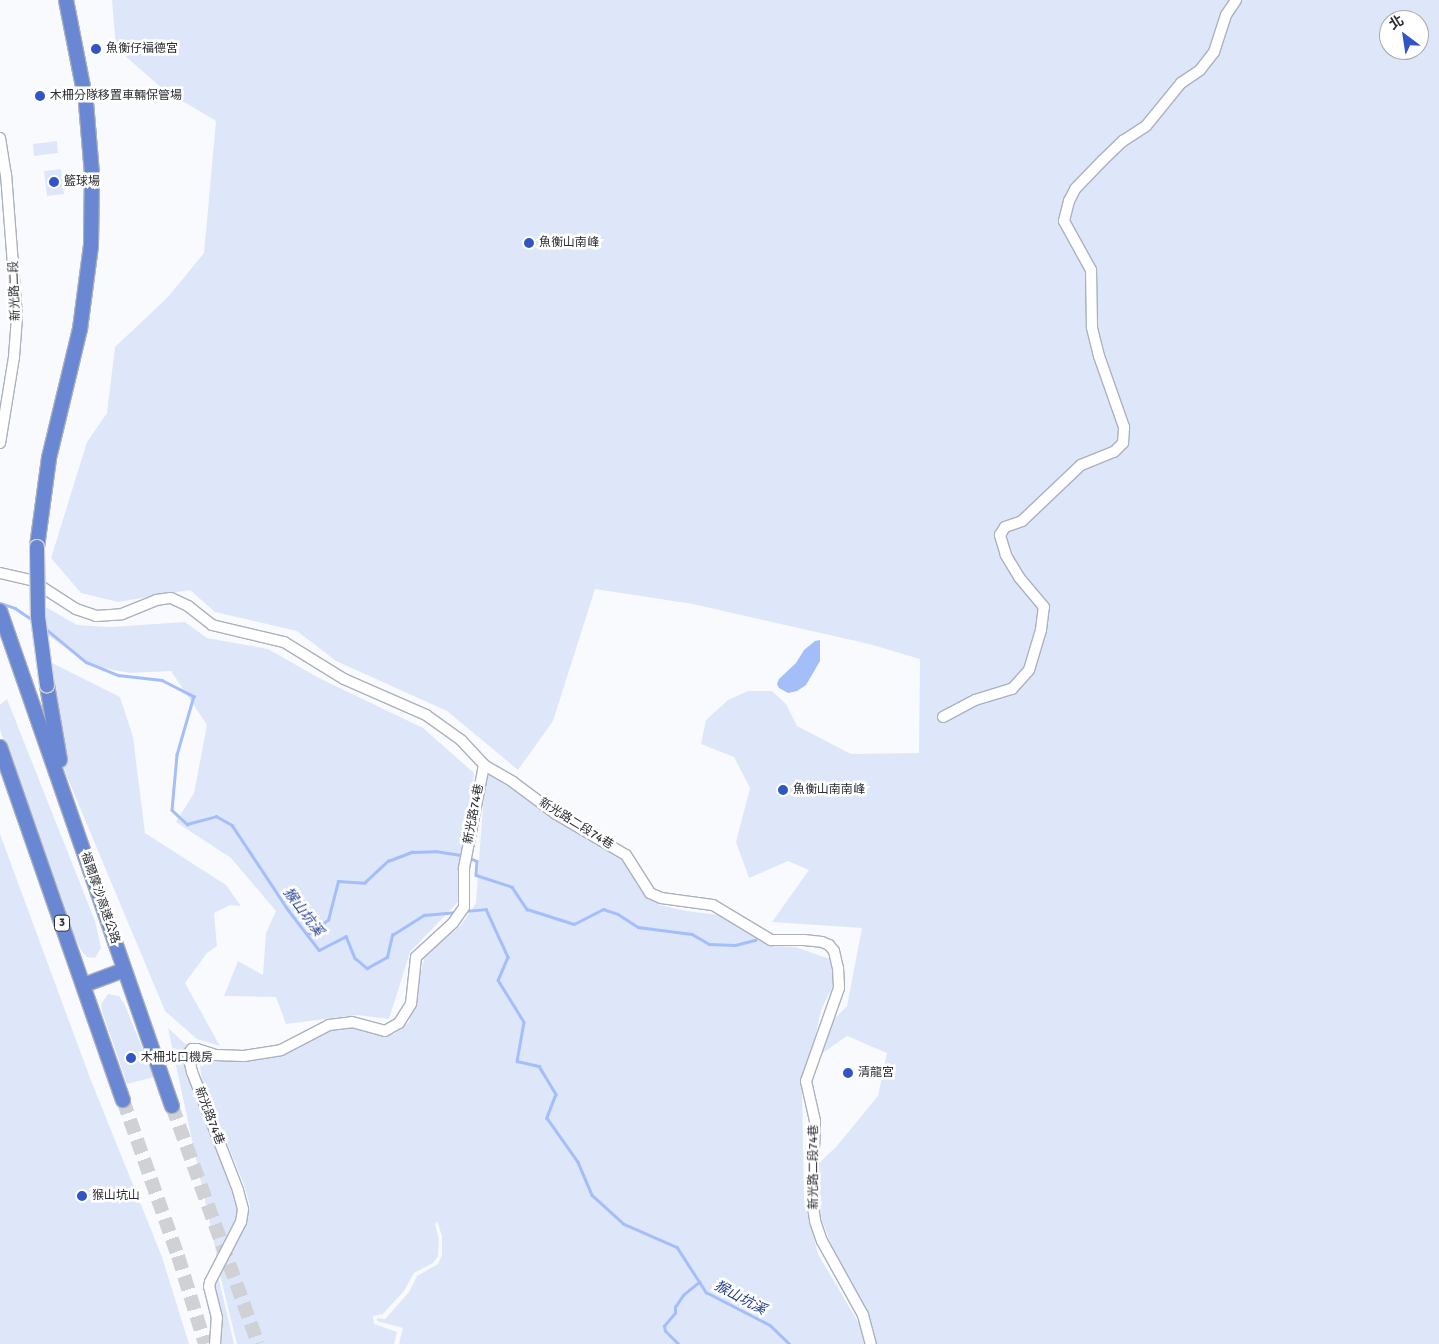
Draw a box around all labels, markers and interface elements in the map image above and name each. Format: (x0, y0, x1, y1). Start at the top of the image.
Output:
north arrow (1379, 10, 1429, 60)
text: 北 (1386, 12, 1407, 33)
place label: 魚衡仔福德宮 (106, 42, 178, 56)
marker: 魚衡仔福德宮 (90, 43, 102, 55)
place label: 木柵分隊移置車輛保管場 (50, 89, 182, 103)
marker: 木柵分隊移置車輛保管場 (34, 90, 46, 102)
place label: 籃球場 (64, 175, 100, 189)
marker: 籃球場 (48, 176, 60, 188)
place label: 魚衡山南峰 (539, 236, 599, 250)
marker: 魚衡山南峰 (523, 237, 535, 249)
street label: 新光路二段 (7, 261, 23, 321)
street label: 新光路74巷 (461, 783, 487, 845)
place label: 魚衡山南南峰 (793, 783, 865, 797)
marker: 魚衡山南南峰 (777, 784, 789, 796)
street label: 新光路二段74巷 (536, 795, 616, 853)
street label: 福爾摩沙高速公路 (78, 850, 122, 946)
water label: 猴山坑溪 (279, 885, 327, 939)
road number: 3 (53, 914, 71, 931)
place label: 木柵北口機房 (141, 1051, 213, 1065)
marker: 木柵北口機房 (125, 1052, 137, 1064)
place label: 清龍宮 (858, 1066, 894, 1080)
marker: 清龍宮 (842, 1067, 854, 1079)
street label: 新光路74巷 (191, 1085, 227, 1147)
street label: 新光路二段74巷 (807, 1125, 821, 1209)
place label: 猴山坑山 (92, 1189, 140, 1203)
marker: 猴山坑山 (76, 1190, 88, 1202)
water label: 猴山坑溪 (711, 1277, 769, 1319)

